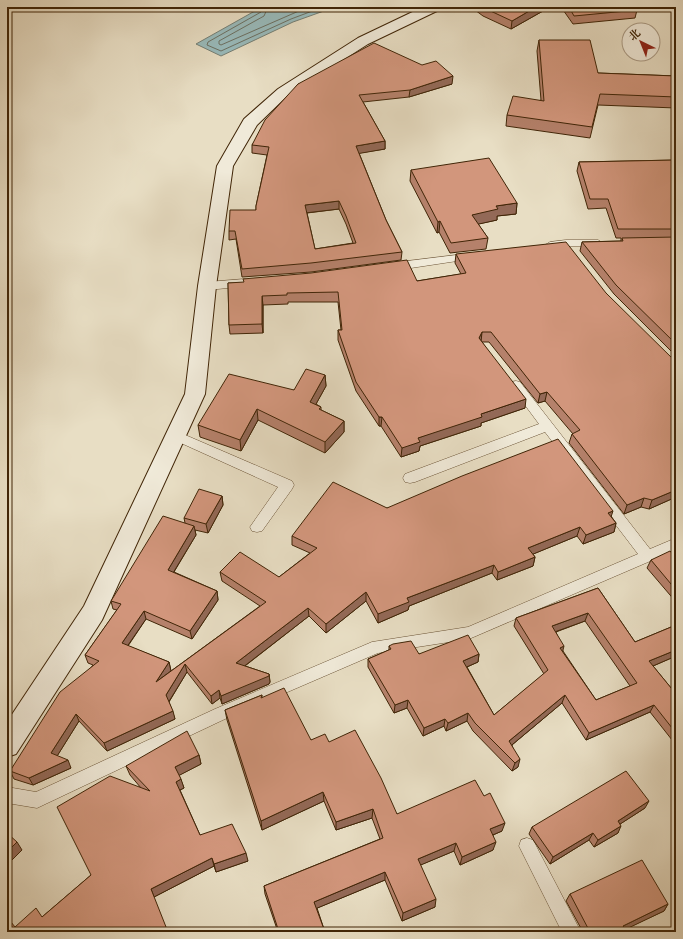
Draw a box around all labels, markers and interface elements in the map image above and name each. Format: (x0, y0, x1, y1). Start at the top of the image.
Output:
north arrow (621, 22, 661, 62)
text: 北 (626, 27, 644, 44)

